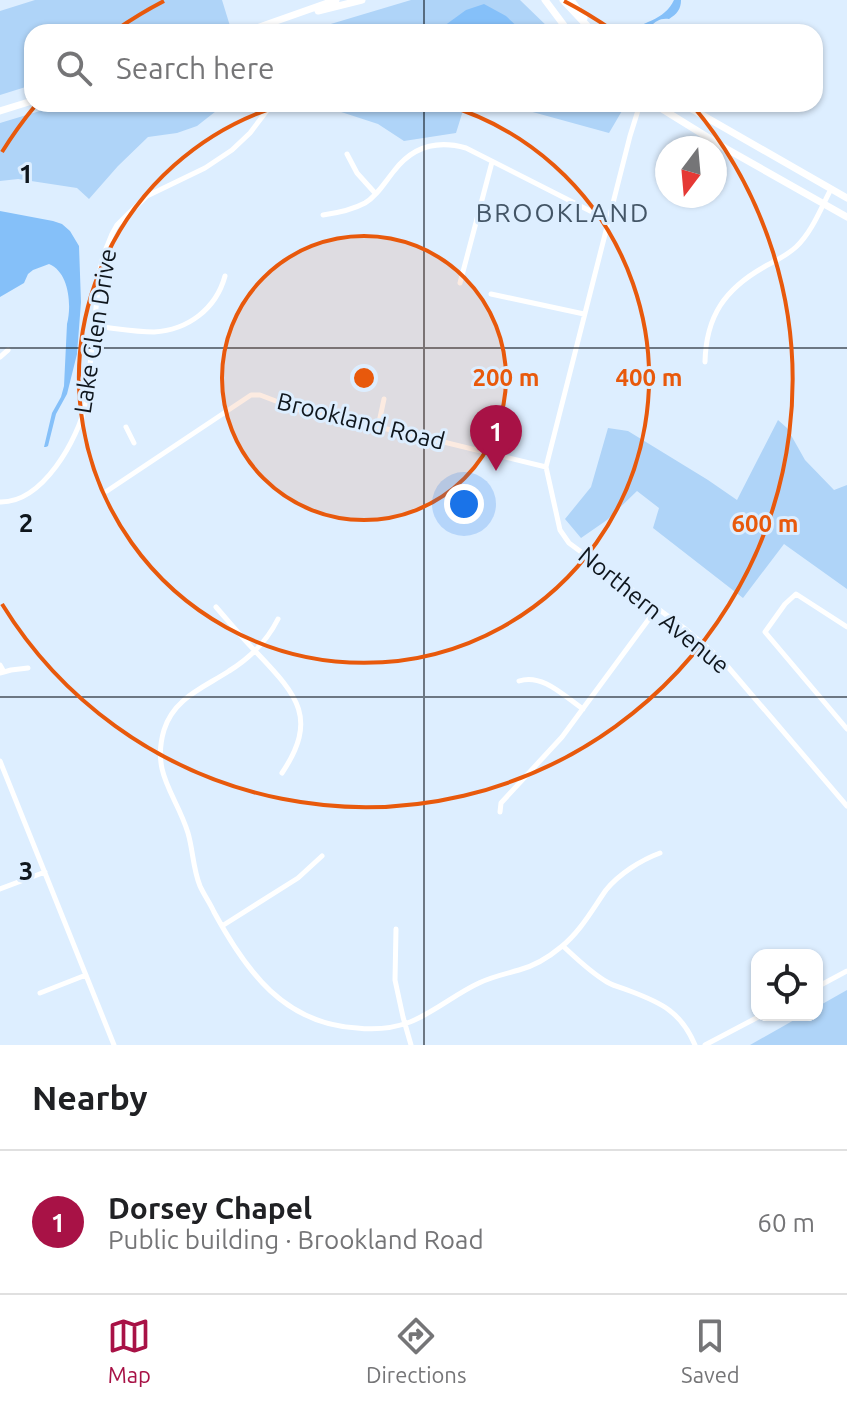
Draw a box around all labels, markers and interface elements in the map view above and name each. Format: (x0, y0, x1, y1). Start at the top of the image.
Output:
search box (24, 24, 823, 112)
icon: search (52, 46, 96, 90)
text: Search here (116, 51, 275, 85)
north arrow (655, 136, 727, 208)
text: 1 (19, 159, 33, 188)
district label: BROOKLAND (476, 198, 650, 227)
street label: Lake Glen Drive (69, 247, 121, 415)
centre of rings (350, 364, 378, 392)
text: 200 m (473, 364, 539, 391)
text: 400 m (616, 364, 682, 391)
street label: Brookland Road (274, 387, 448, 455)
pin: 1 (470, 405, 522, 471)
your location (444, 484, 484, 524)
text: 2 (19, 508, 33, 537)
text: 600 m (732, 510, 798, 537)
street label: Northern Avenue (573, 541, 735, 679)
text: 3 (19, 856, 33, 885)
map controls (751, 949, 823, 1021)
button: locate (751, 949, 823, 1021)
text: Nearby (32, 1078, 147, 1116)
text: Dorsey Chapel (108, 1191, 312, 1225)
text: 1 (51, 1208, 65, 1237)
text: 60 m (757, 1208, 815, 1237)
text: Public building · Brookland Road (108, 1225, 484, 1254)
tab: Map (107, 1314, 151, 1387)
tab: Directions (366, 1314, 466, 1387)
tab: Saved (681, 1314, 740, 1387)

